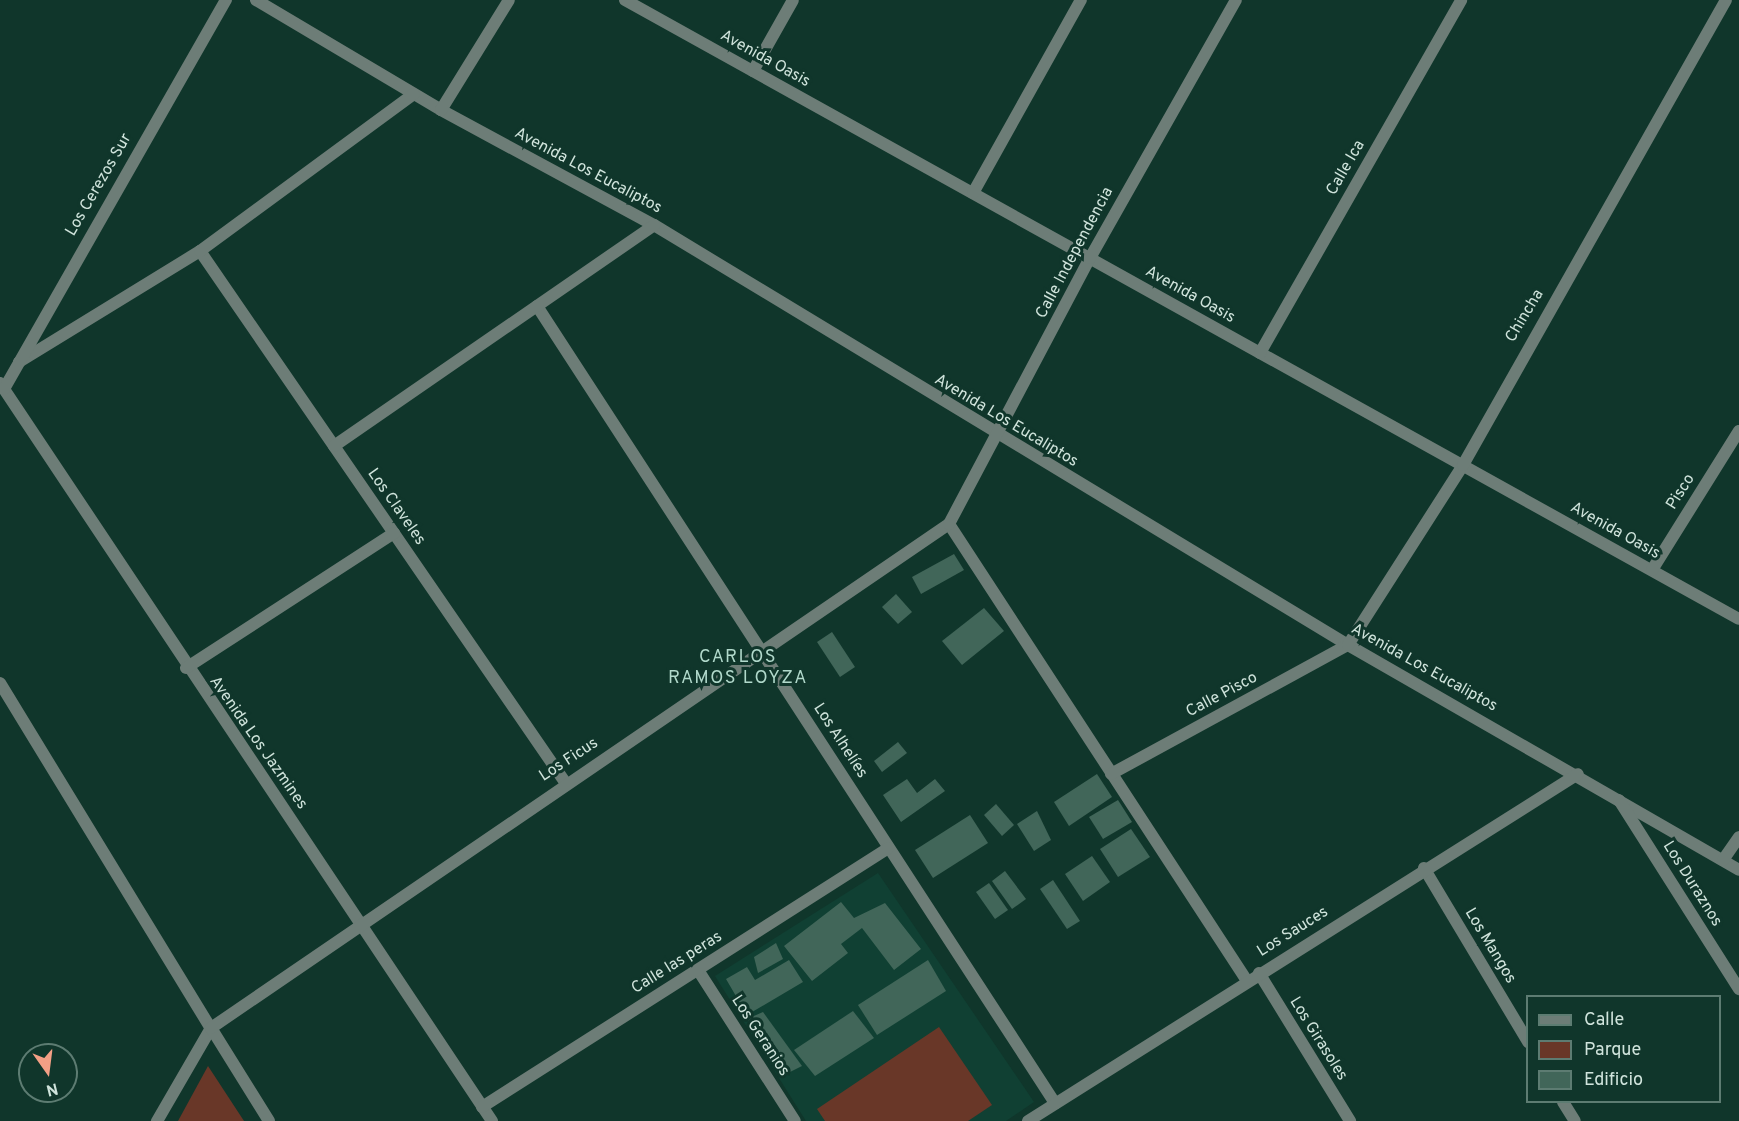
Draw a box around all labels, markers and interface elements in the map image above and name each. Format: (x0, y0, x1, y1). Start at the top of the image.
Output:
street label: Avenida Oasis (717, 26, 813, 92)
street label: Avenida Los Eucaliptos (511, 124, 665, 218)
street label: Los Cerezos Sur (62, 130, 136, 240)
street label: Calle Ica (1323, 137, 1369, 199)
street label: Calle Independencia (1032, 184, 1118, 322)
street label: Avenida Oasis (1142, 262, 1238, 328)
street label: Chincha (1502, 286, 1548, 346)
street label: Avenida Los Eucaliptos (931, 370, 1081, 472)
street label: Los Claveles (363, 465, 429, 549)
street label: Pisco (1663, 471, 1699, 513)
street label: Avenida Oasis (1567, 498, 1663, 564)
street label: Avenida Los Eucaliptos (1348, 620, 1500, 716)
district label: CARLOS RAMOS LOYZA (668, 648, 808, 690)
street label: Calle Pisco (1183, 668, 1261, 722)
street label: Avenida Los Jazmines (205, 673, 311, 813)
street label: Los Alhelíes (809, 700, 871, 782)
street label: Los Ficus (536, 734, 602, 786)
street label: Los Duraznos (1658, 838, 1726, 930)
street label: Los Sauces (1254, 903, 1332, 961)
street label: Los Mangos (1460, 905, 1520, 987)
street label: Calle las peras (628, 927, 726, 999)
street label: Los Geranios (727, 992, 793, 1080)
street label: Los Girasoles (1285, 994, 1351, 1084)
legend (1526, 995, 1721, 1103)
text: Calle (1584, 1009, 1624, 1032)
text: Parque (1584, 1039, 1641, 1062)
north arrow (18, 1043, 78, 1103)
text: Edificio (1584, 1069, 1643, 1092)
text: N (44, 1077, 60, 1100)

